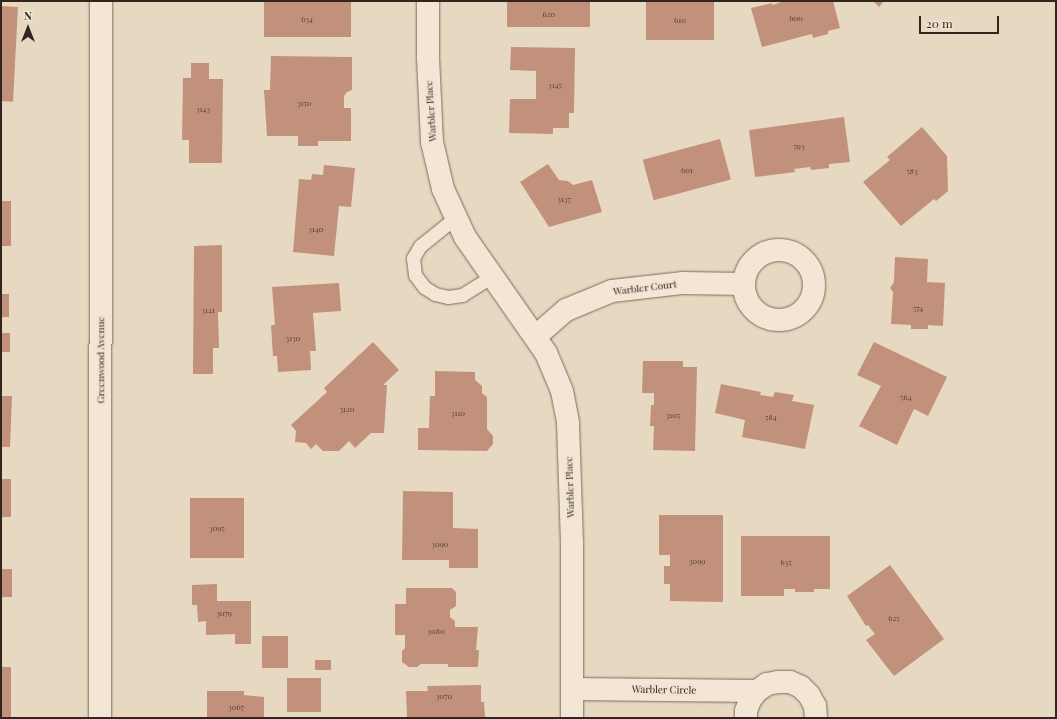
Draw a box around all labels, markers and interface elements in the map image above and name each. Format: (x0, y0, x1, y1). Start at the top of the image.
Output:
north arrow (8, 8, 48, 48)
text: N (24, 8, 32, 23)
scale bar (921, 8, 1001, 34)
house number: 620 (543, 9, 555, 19)
house number: 600 (789, 13, 803, 23)
house number: 634 (301, 14, 313, 24)
house number: 610 (674, 15, 686, 25)
text: 20 m (926, 15, 953, 31)
street label: Warbler Place (423, 80, 439, 142)
house number: 3145 (548, 80, 562, 90)
house number: 3150 (297, 98, 311, 108)
house number: 3143 (196, 104, 210, 114)
house number: 593 (794, 141, 804, 151)
house number: 601 (681, 165, 693, 175)
house number: 583 (907, 166, 917, 176)
house number: 3137 (557, 194, 571, 204)
house number: 3140 (308, 224, 324, 234)
street label: Warbler Court (612, 278, 678, 298)
house number: 574 (913, 303, 923, 313)
house number: 3121 (201, 305, 215, 315)
street label: Greenwood Avenue (95, 316, 107, 404)
house number: 3130 (286, 333, 300, 343)
house number: 564 (900, 392, 912, 402)
house number: 3120 (339, 404, 355, 414)
house number: 3110 (451, 408, 465, 418)
house number: 3105 (666, 410, 680, 420)
house number: 584 (765, 412, 777, 422)
street label: Warbler Place (563, 456, 577, 518)
house number: 3095 (209, 523, 225, 533)
house number: 3090 (431, 539, 449, 549)
house number: 3099 (689, 556, 705, 566)
house number: 635 (780, 557, 792, 567)
house number: 3079 (216, 608, 232, 618)
house number: 625 (888, 613, 900, 623)
house number: 3080 (427, 626, 445, 636)
street label: Warbler Circle (631, 683, 697, 697)
house number: 3070 (436, 691, 452, 701)
house number: 3067 (228, 702, 244, 712)

